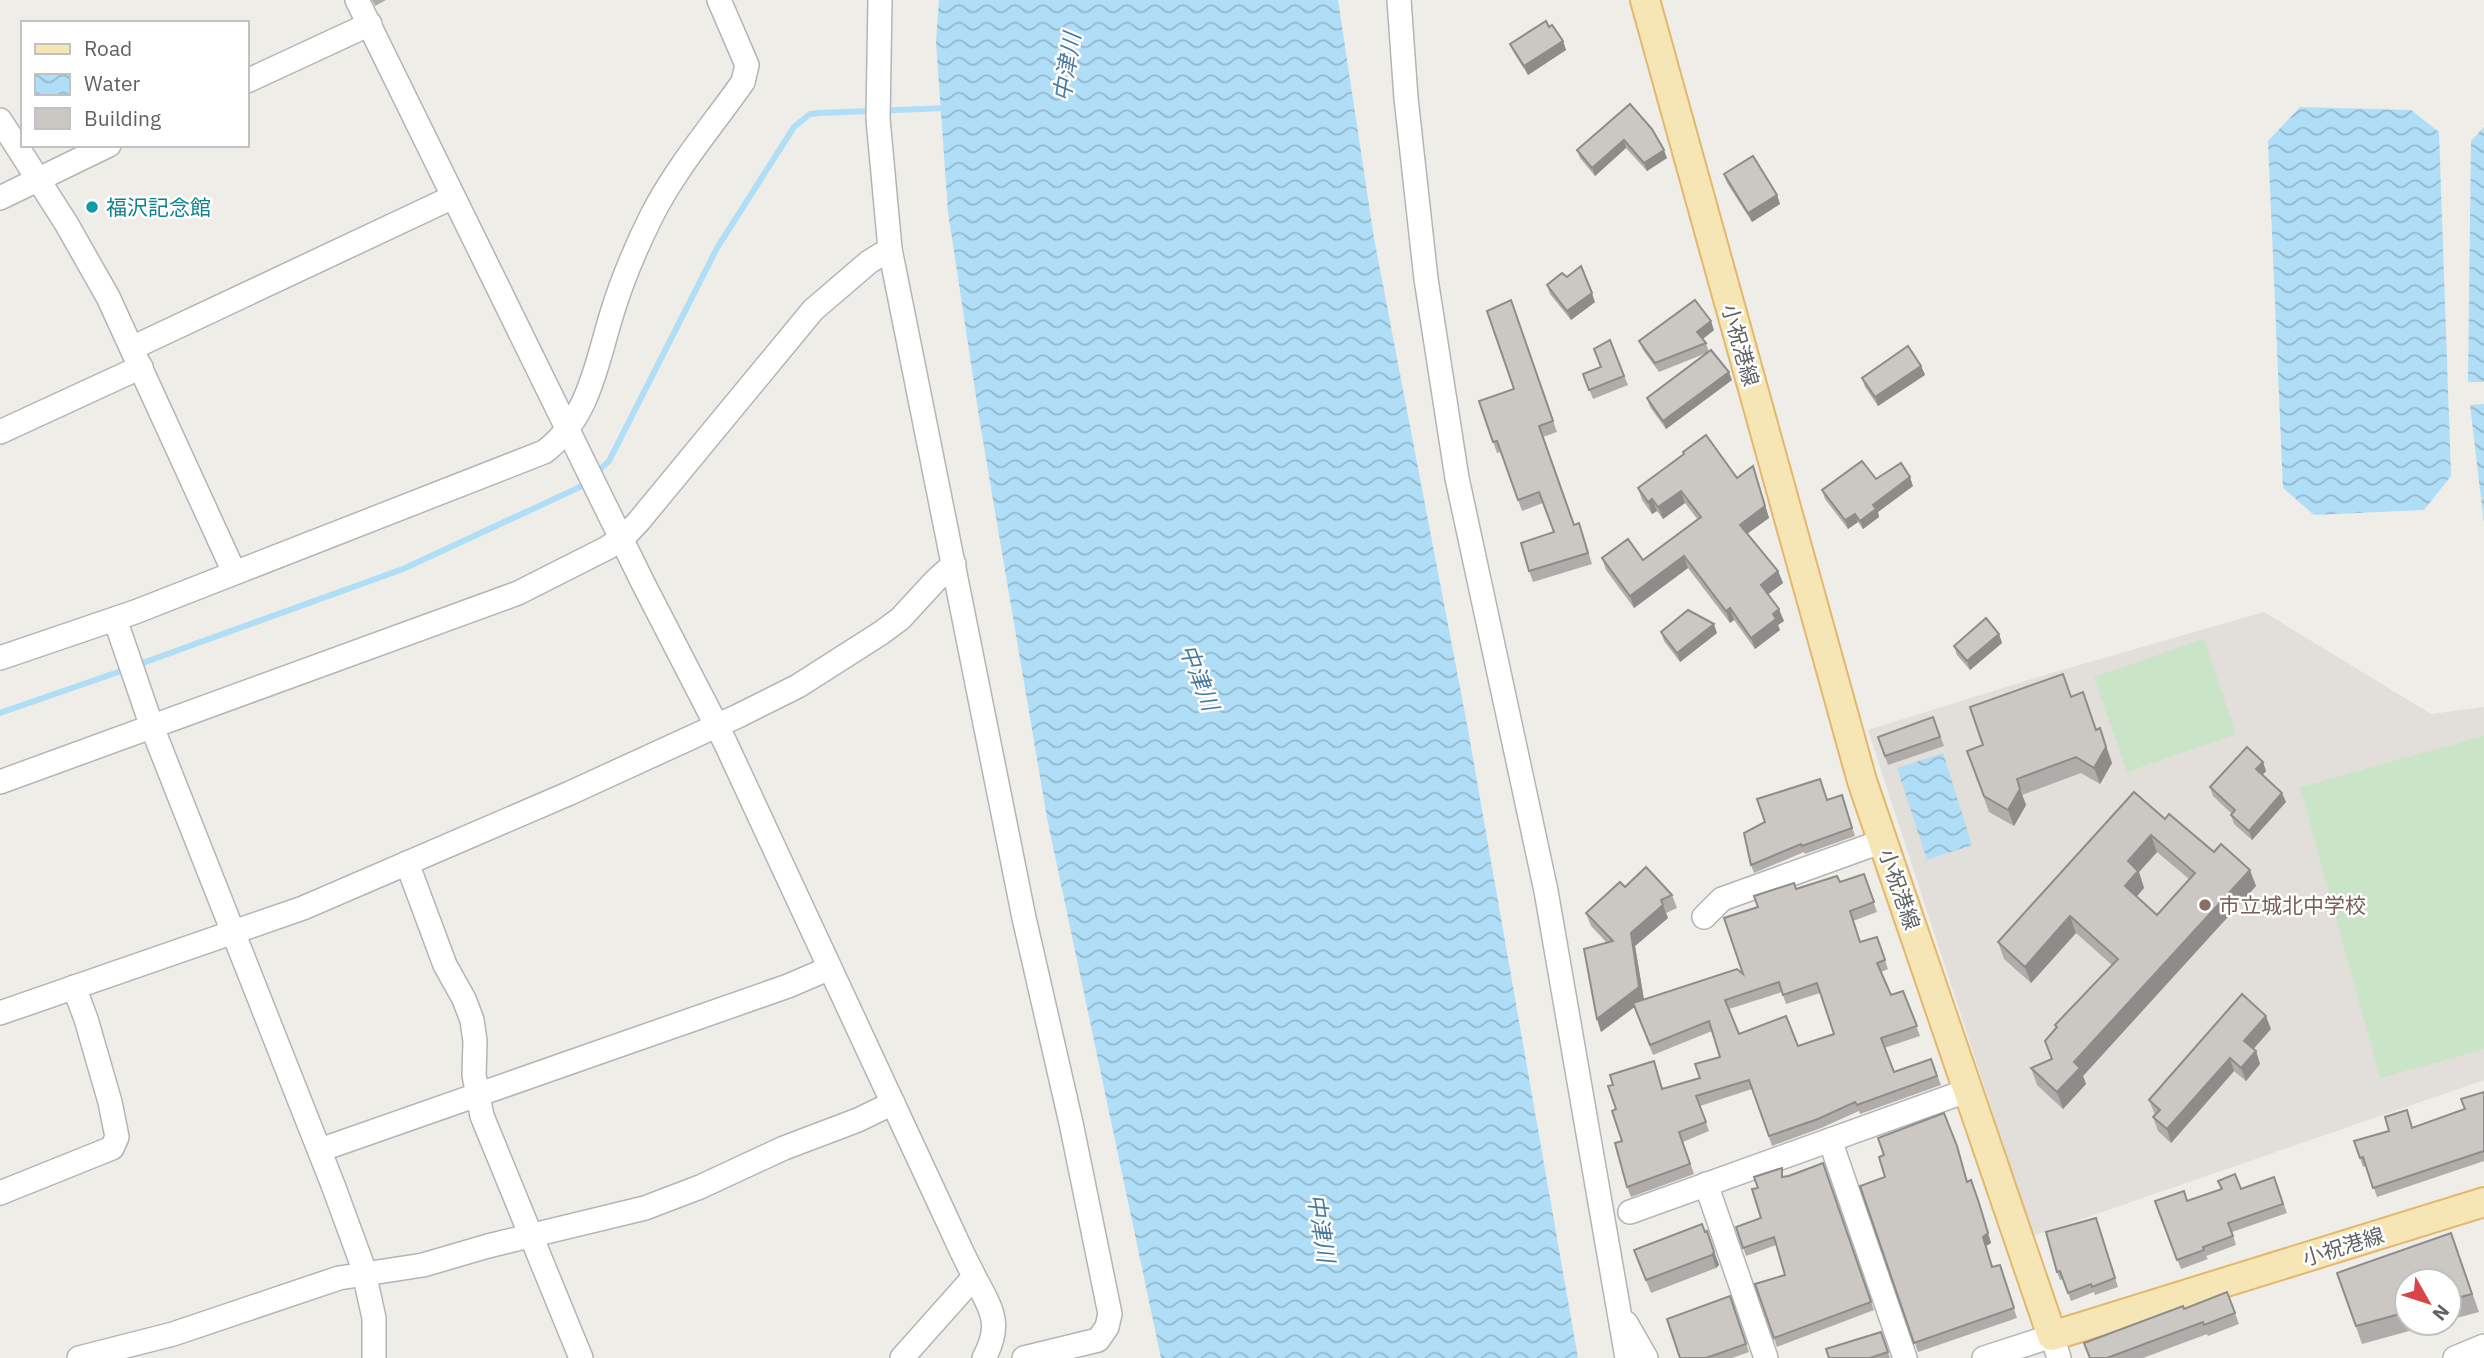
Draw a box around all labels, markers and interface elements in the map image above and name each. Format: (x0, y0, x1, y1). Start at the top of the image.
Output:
legend (21, 21, 248, 147)
water label: 中津川 (1046, 28, 1087, 103)
text: Road (84, 34, 132, 62)
text: Water (84, 69, 141, 97)
text: Building (84, 104, 161, 132)
place label: 福沢記念館 (106, 193, 211, 221)
marker: 福沢記念館 (84, 199, 100, 215)
street label: 小祝港線 (1716, 301, 1766, 389)
water label: 中津川 (1174, 639, 1227, 717)
street label: 小祝港線 (1873, 845, 1927, 933)
place label: 市立城北中学校 (2219, 891, 2366, 919)
marker: 市立城北中学校 (2197, 897, 2213, 913)
water label: 中津川 (1302, 1192, 1343, 1267)
street label: 小祝港線 (2299, 1220, 2387, 1272)
north arrow (2393, 1267, 2463, 1337)
text: N (2428, 1300, 2455, 1326)

